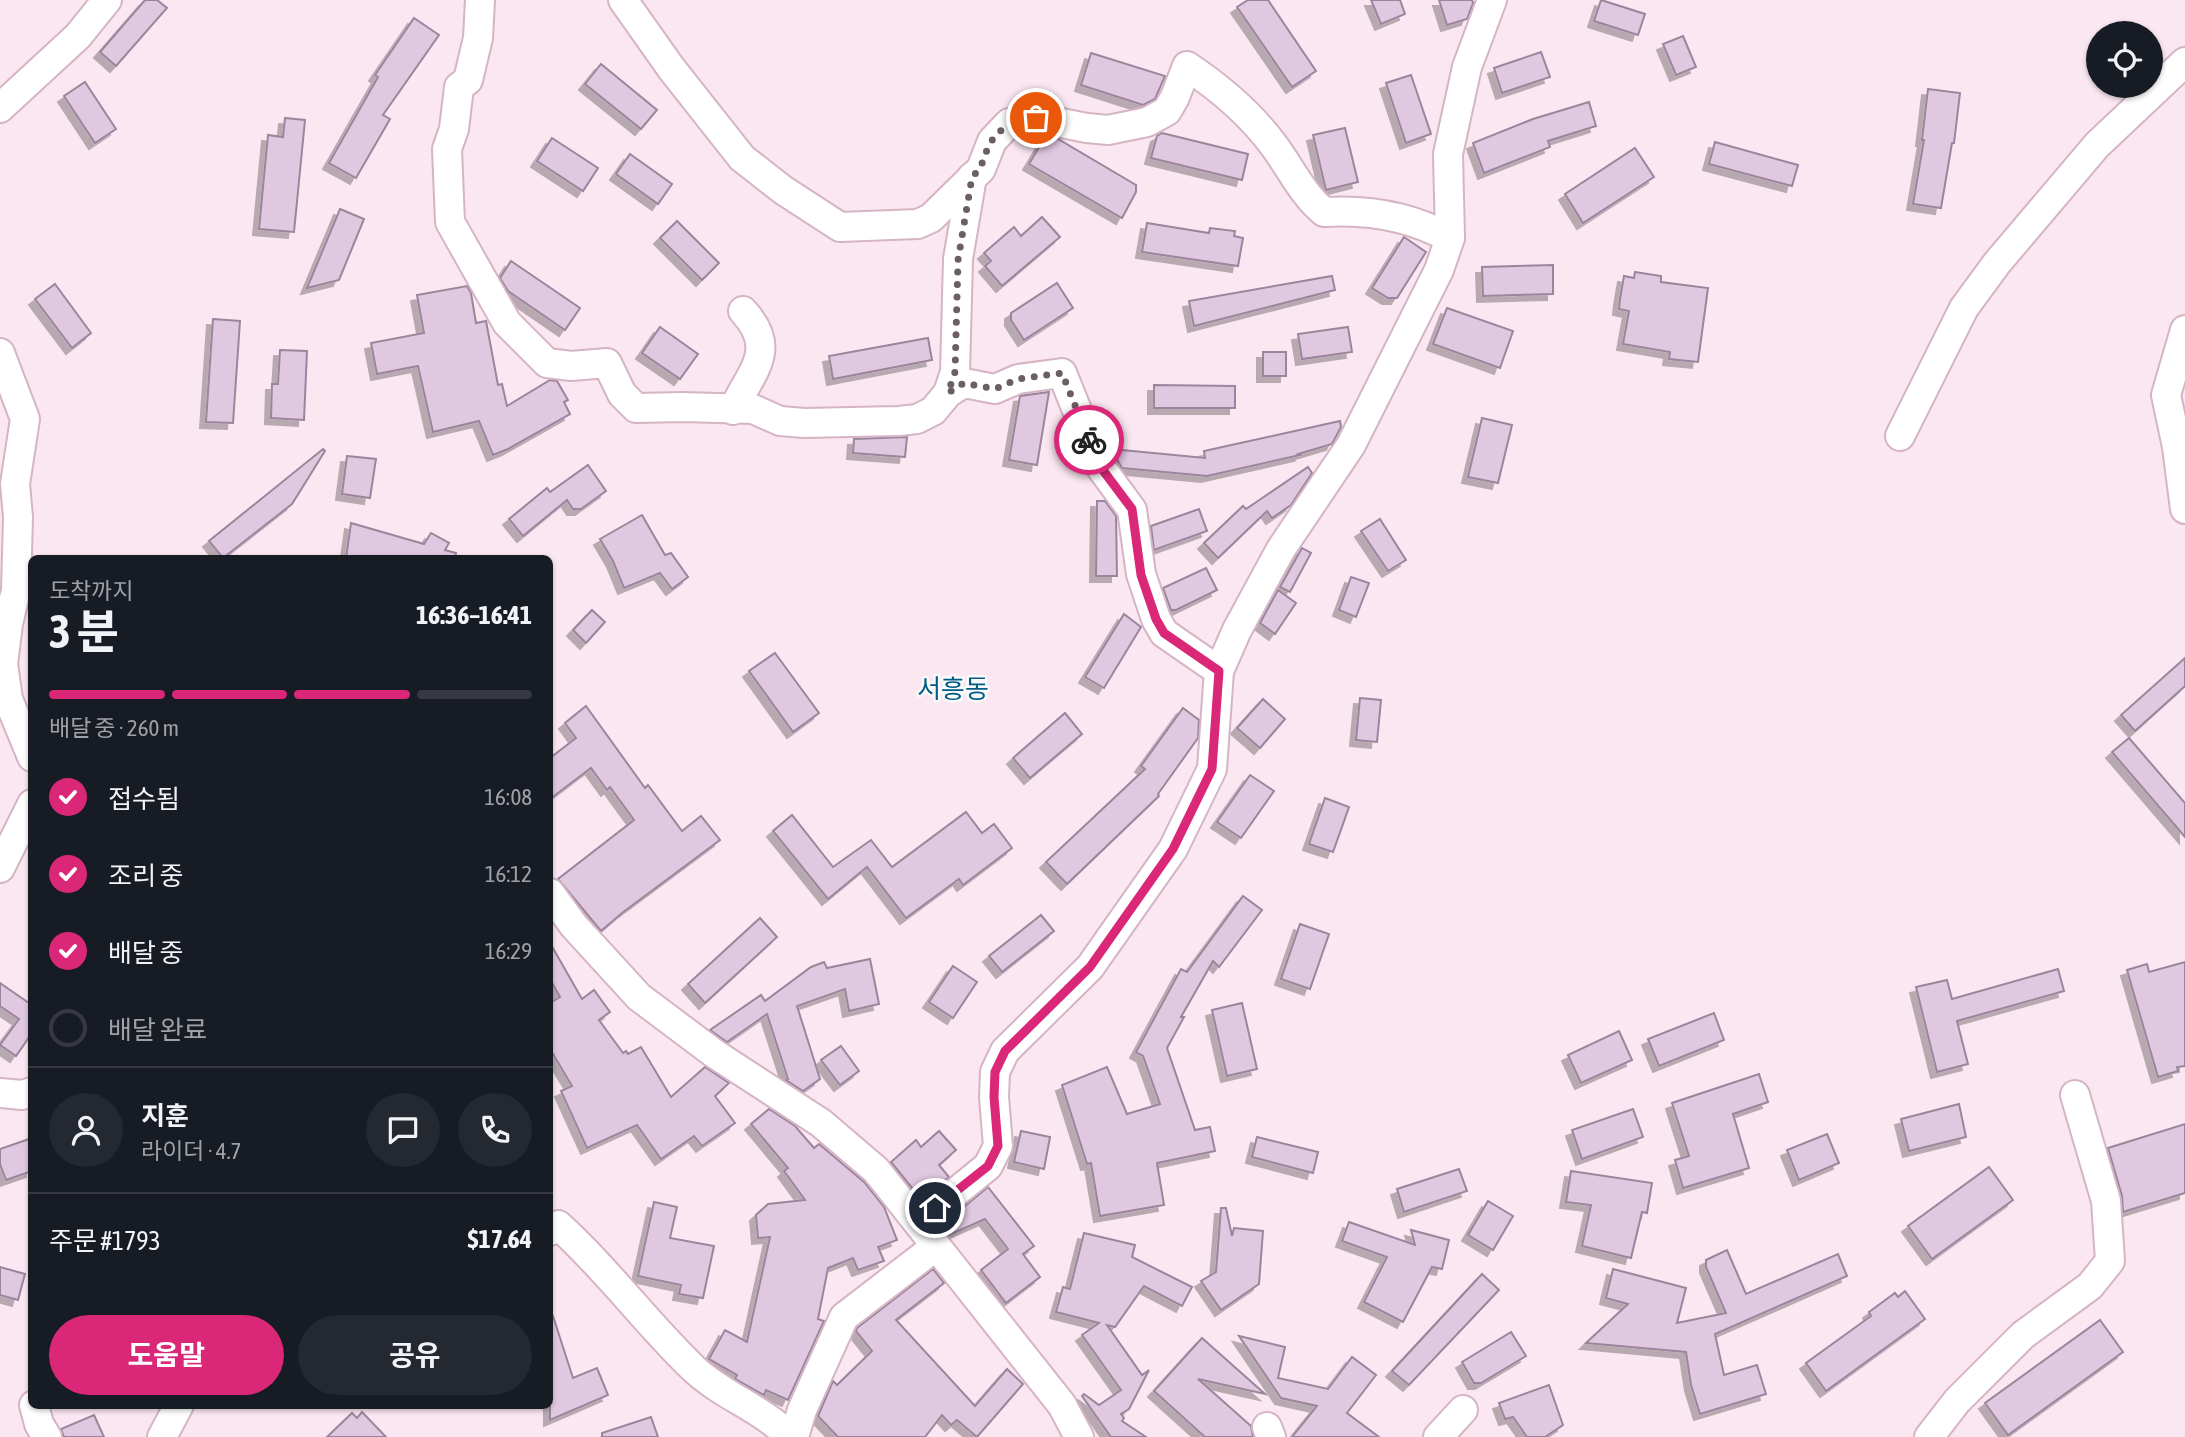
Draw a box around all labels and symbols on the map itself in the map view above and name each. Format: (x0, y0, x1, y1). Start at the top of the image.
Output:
pin (1006, 88, 1066, 148)
courier (1054, 405, 1124, 475)
district label: 서흥동 (917, 674, 989, 704)
pin (905, 1178, 965, 1238)

